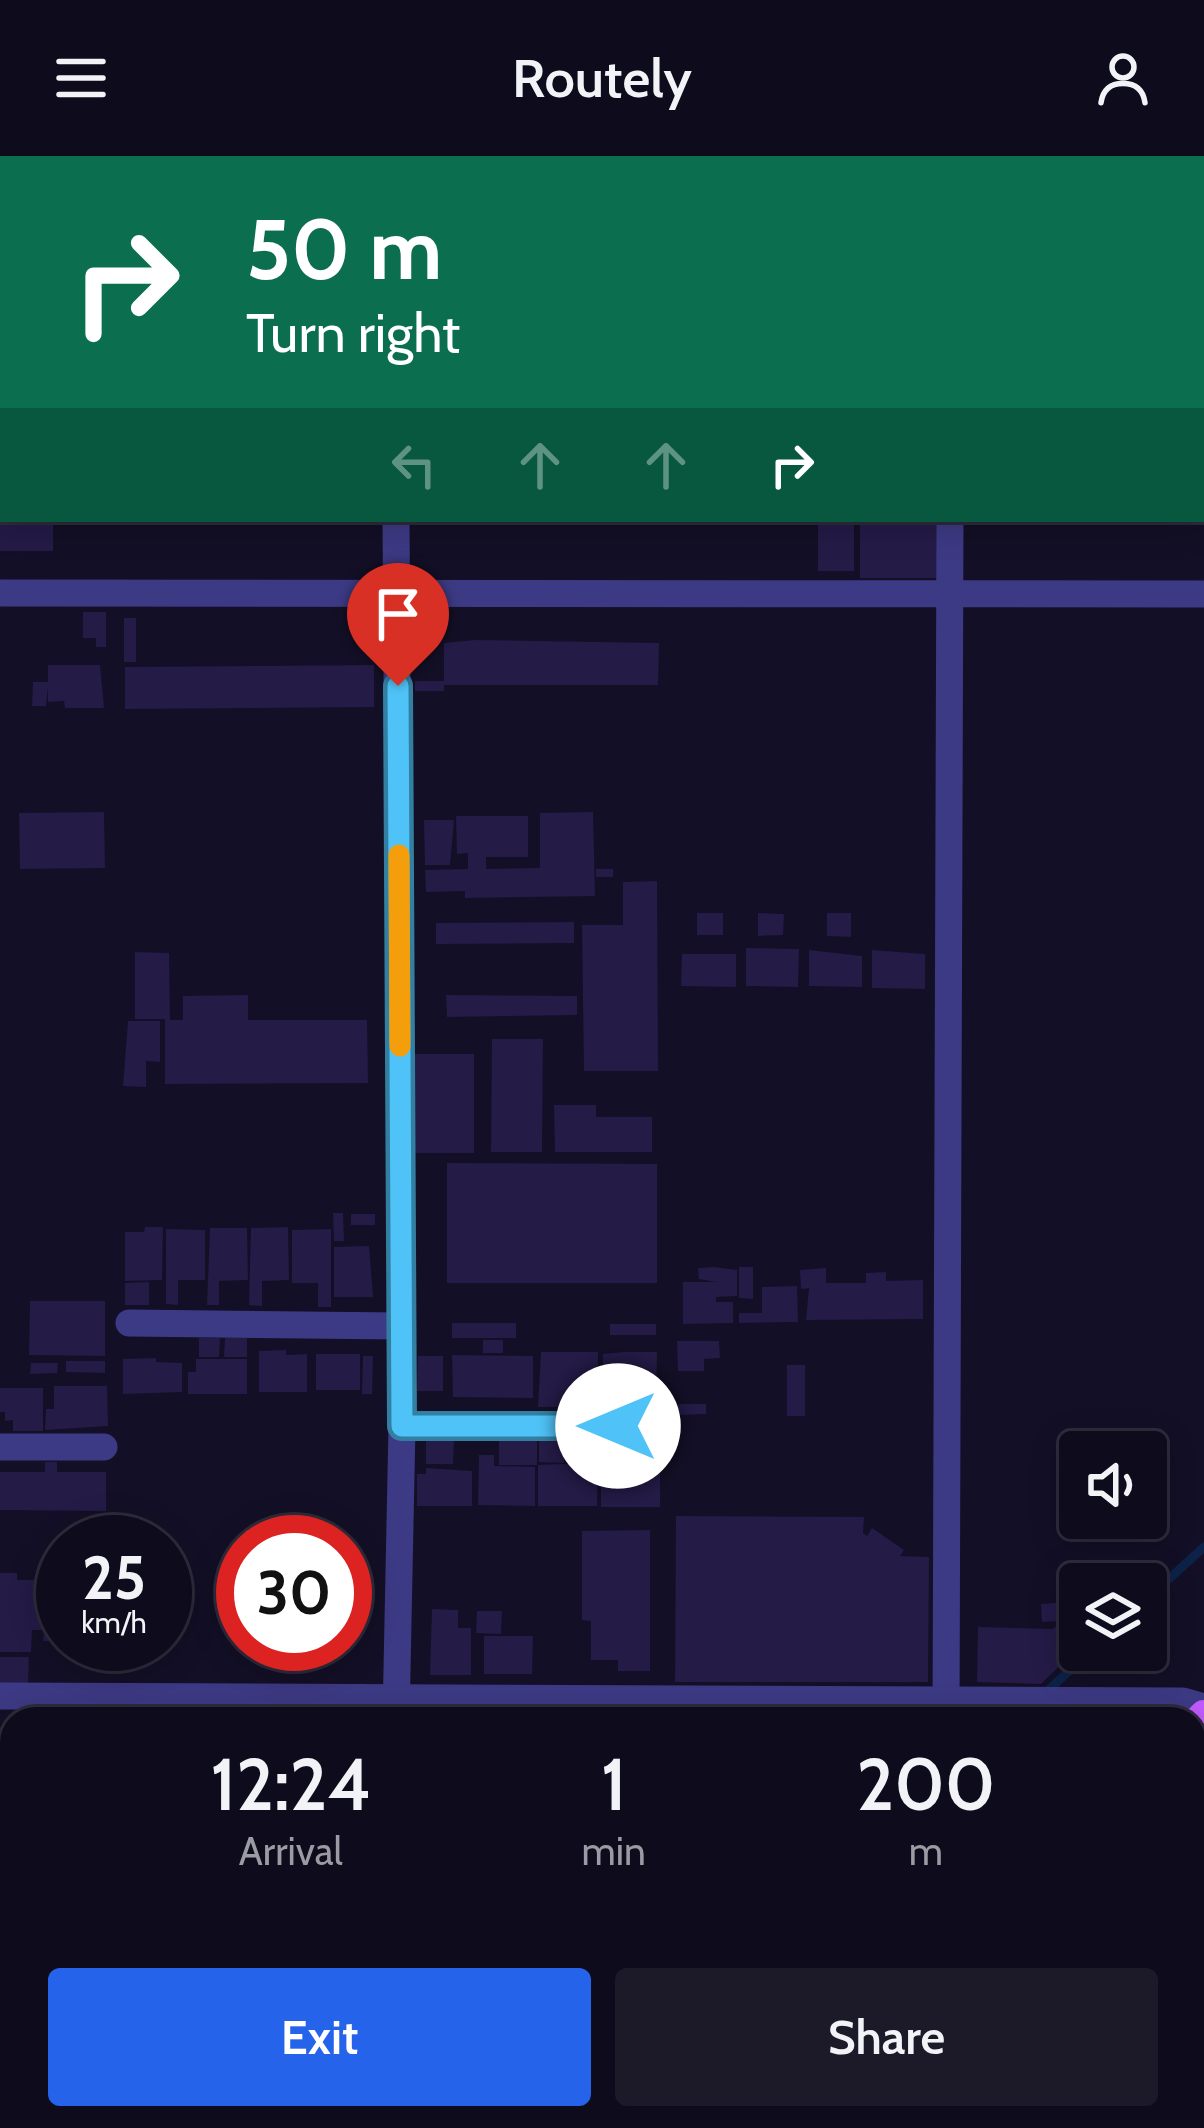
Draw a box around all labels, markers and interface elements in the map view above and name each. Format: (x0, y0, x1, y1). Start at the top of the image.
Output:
icon: menu (48, 45, 114, 111)
text: Routely (512, 45, 692, 111)
icon: person (1090, 45, 1156, 111)
text: 50 m (246, 198, 442, 300)
icon: right (48, 204, 204, 360)
text: Turn right (246, 300, 460, 366)
icon: left (381, 432, 447, 498)
icon: ahead (507, 432, 573, 498)
icon: ahead (633, 432, 699, 498)
icon: right (759, 432, 825, 498)
pin (347, 563, 449, 686)
icon: arrive (365, 581, 431, 647)
position arrow (555, 1363, 681, 1489)
map controls (1059, 1431, 1167, 1671)
button: sound (1059, 1431, 1167, 1539)
speed limit sign: 30 (216, 1515, 372, 1671)
text: 25 (82, 1541, 146, 1614)
button: layers (1059, 1563, 1167, 1671)
text: km/h (81, 1604, 147, 1641)
text: 12:24 (210, 1741, 371, 1828)
text: 1 (601, 1741, 626, 1828)
text: 200 (856, 1741, 995, 1828)
text: Arrival (239, 1827, 343, 1875)
text: min (582, 1827, 646, 1875)
text: m (909, 1827, 943, 1875)
button: Exit (48, 1968, 591, 2106)
button: Share (615, 1968, 1158, 2106)

